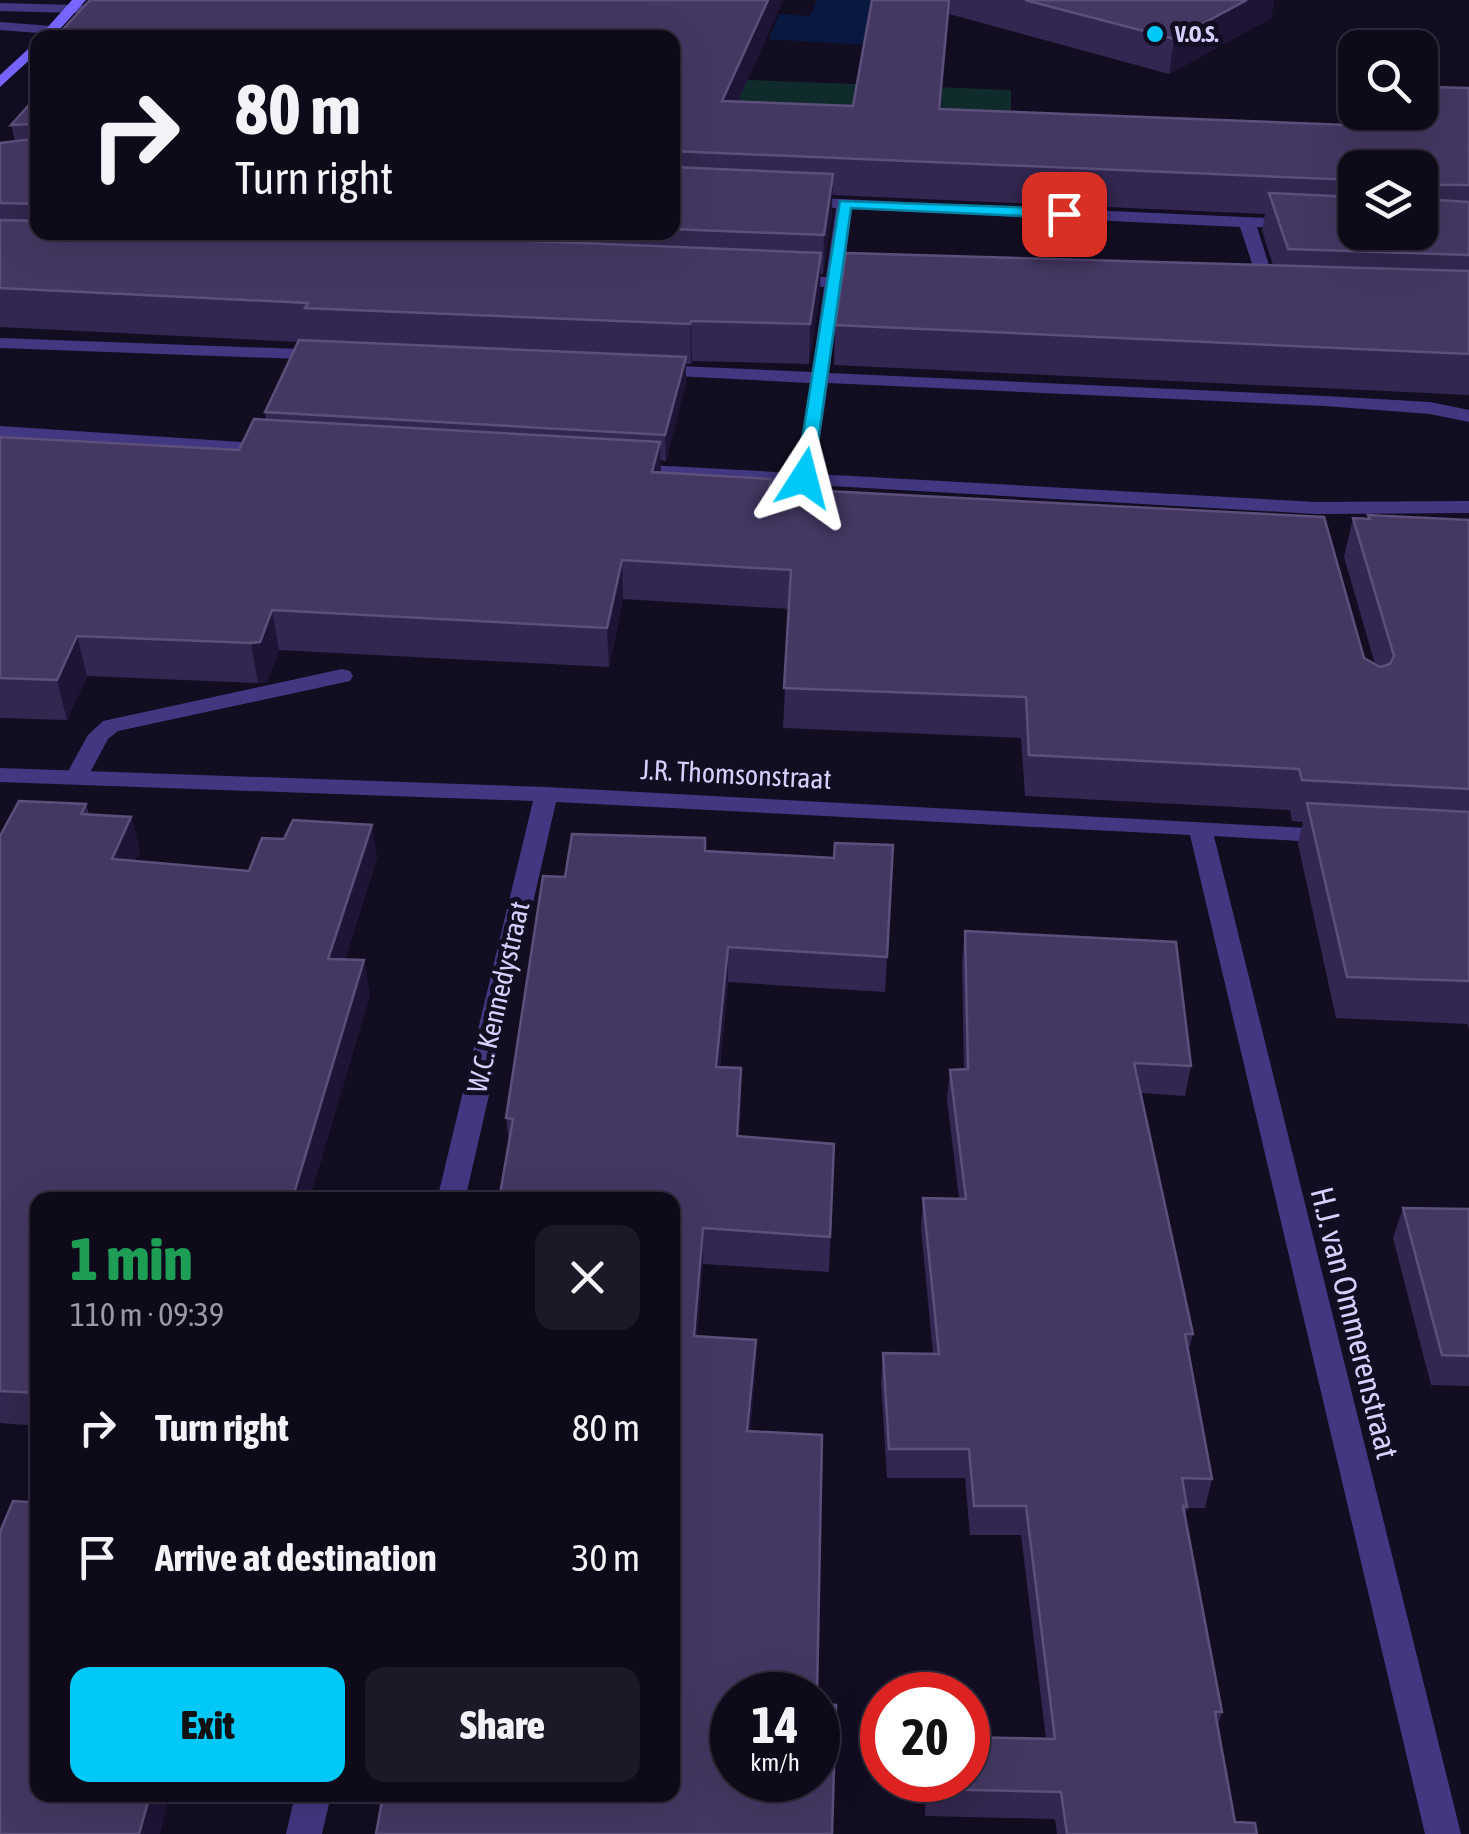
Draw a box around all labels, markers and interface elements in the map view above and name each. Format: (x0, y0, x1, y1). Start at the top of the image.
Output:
place label: V.O.S. (1174, 21, 1218, 47)
marker: V.O.S. (1144, 23, 1166, 45)
map controls (1338, 30, 1438, 250)
button: search (1338, 30, 1438, 130)
text: 80 m (235, 69, 361, 149)
icon: right (70, 70, 200, 200)
button: layers (1338, 150, 1438, 250)
text: Turn right (235, 152, 393, 204)
pin (1022, 172, 1107, 257)
icon: arrive (1037, 187, 1092, 242)
position arrow (752, 426, 856, 530)
street label: J.R. Thomsonstraat (640, 753, 832, 795)
street label: W.C. Kennedystraat (460, 898, 536, 1096)
street label: H.J. van Ommerenstraat (1303, 1183, 1407, 1463)
text: 1 min (70, 1224, 193, 1293)
button: close (535, 1225, 640, 1330)
text: 110 m · 09:39 (70, 1296, 224, 1333)
icon: right (70, 1400, 125, 1455)
text: Turn right (155, 1406, 289, 1449)
text: 80 m (572, 1406, 640, 1449)
icon: arrive (70, 1530, 125, 1585)
text: Arrive at destination (155, 1536, 437, 1579)
text: 30 m (572, 1536, 640, 1579)
button: Exit (70, 1667, 345, 1782)
button: Share (365, 1667, 640, 1782)
speed limit sign: 20 (860, 1672, 990, 1802)
text: 14 (751, 1696, 798, 1754)
text: km/h (750, 1748, 800, 1776)

